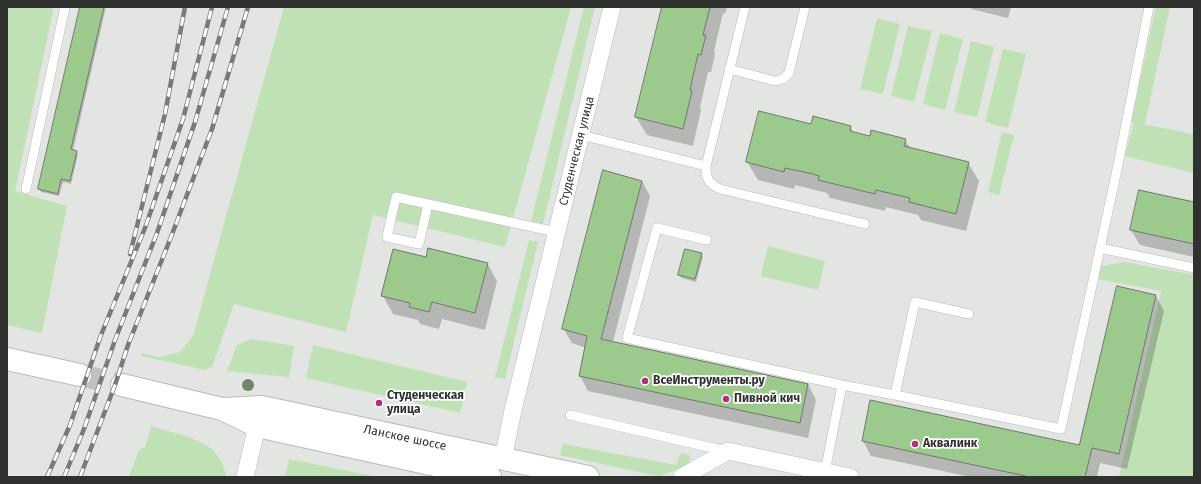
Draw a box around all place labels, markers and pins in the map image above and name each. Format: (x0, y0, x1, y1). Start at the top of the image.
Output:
place label: ВсеИнструменты.ру (653, 374, 765, 388)
marker: ВсеИнструменты.ру (640, 376, 650, 386)
place label: Студенческая улица (387, 389, 464, 417)
place label: Пивной кич (734, 392, 800, 406)
marker: Пивной кич (721, 394, 731, 404)
marker: Студенческая улица (374, 398, 384, 408)
place label: Аквалинк (923, 437, 977, 451)
marker: Аквалинк (910, 439, 920, 449)

